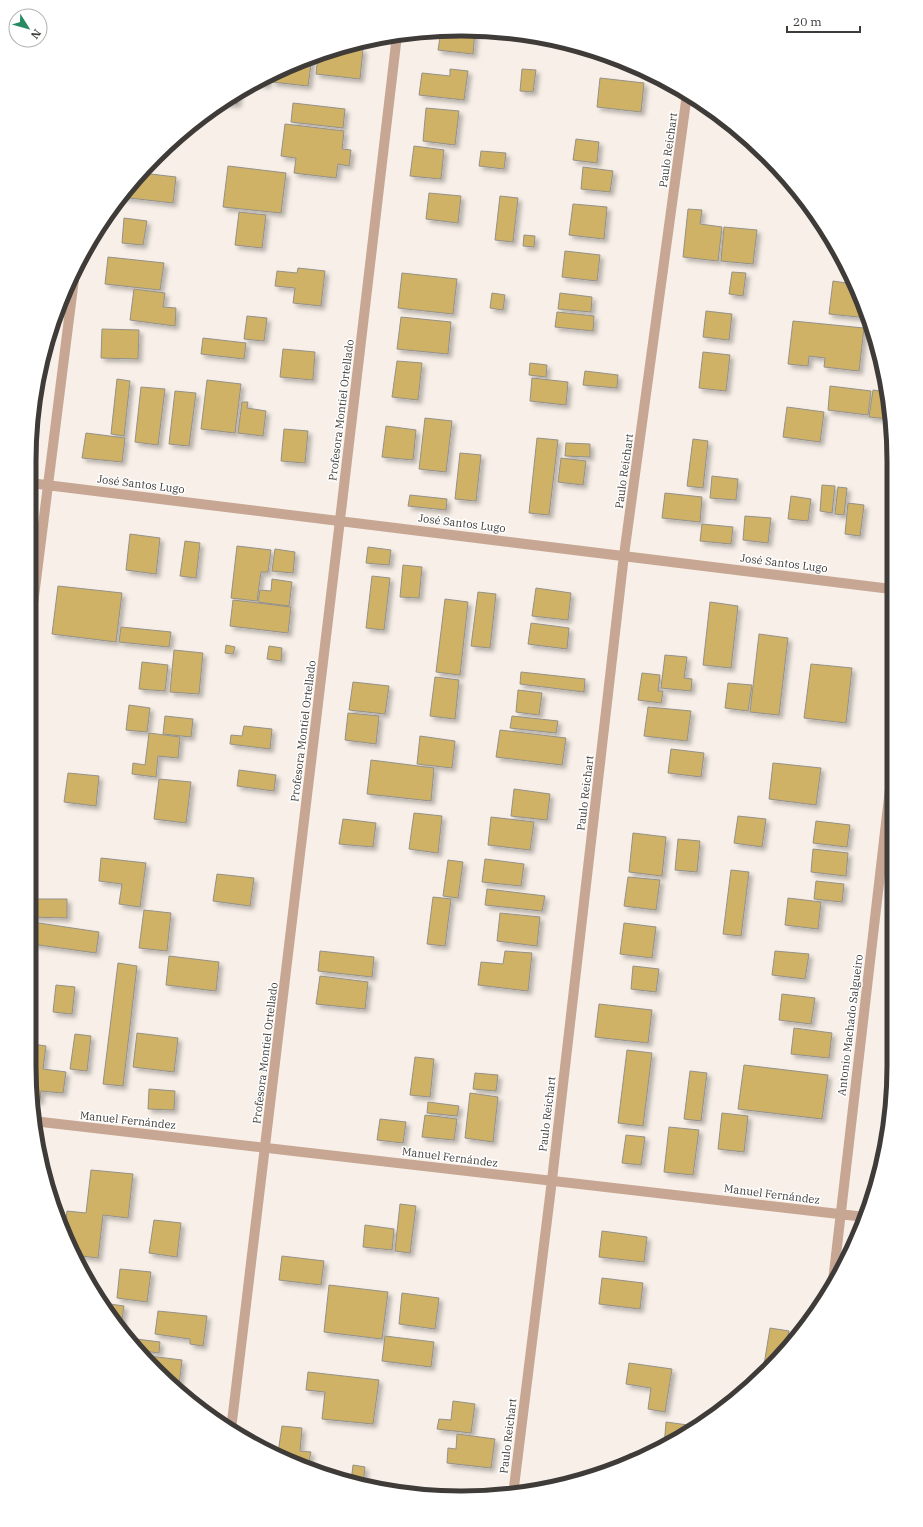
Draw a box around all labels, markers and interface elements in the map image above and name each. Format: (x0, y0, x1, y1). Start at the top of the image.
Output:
north arrow (8, 8, 48, 48)
scale bar (787, 8, 860, 34)
text: 20 m (793, 14, 822, 29)
text: N (28, 26, 44, 42)
street label: Paulo Reichart (656, 112, 680, 188)
street label: Profesora Montiel Ortellado (325, 338, 357, 482)
street label: Paulo Reichart (612, 433, 636, 509)
street label: José Santos Lugo (97, 472, 185, 496)
street label: José Santos Lugo (418, 511, 506, 535)
street label: José Santos Lugo (740, 551, 828, 575)
street label: Profesora Montiel Ortellado (287, 659, 319, 803)
street label: Paulo Reichart (573, 755, 597, 831)
street label: Antonio Machado Salgueiro (834, 953, 866, 1097)
street label: Profesora Montiel Ortellado (249, 981, 281, 1125)
street label: Paulo Reichart (535, 1076, 559, 1152)
street label: Manuel Fernández (79, 1108, 177, 1132)
street label: Manuel Fernández (401, 1144, 499, 1170)
street label: Manuel Fernández (723, 1181, 821, 1207)
street label: Paulo Reichart (496, 1398, 520, 1474)

